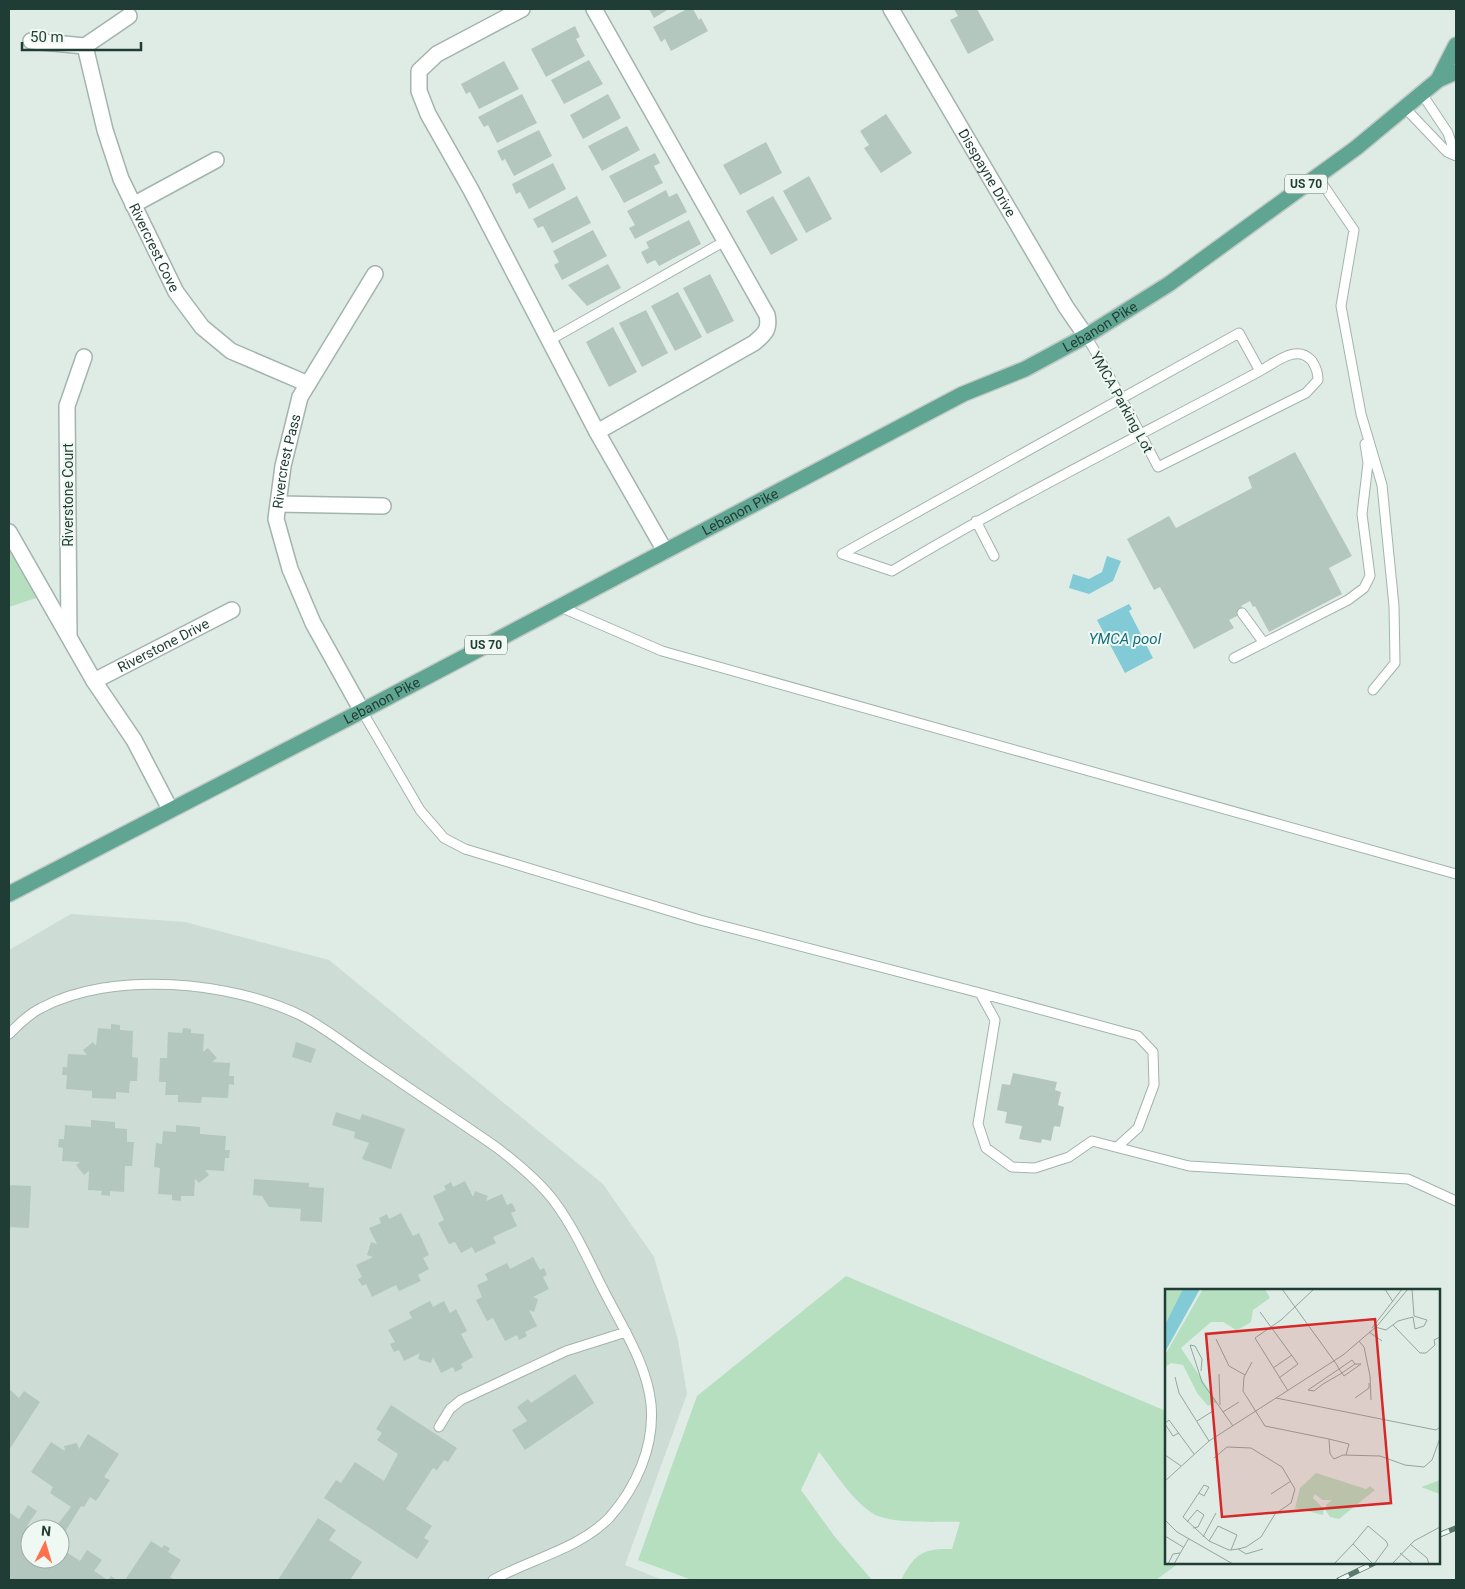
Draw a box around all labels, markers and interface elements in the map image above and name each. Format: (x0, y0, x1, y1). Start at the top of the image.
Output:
scale bar (22, 20, 141, 52)
text: 50 m (30, 28, 64, 46)
street label: Disspayne Drive (955, 126, 1019, 220)
road number: US 70 (1285, 174, 1327, 193)
street label: Rivercrest Cove (126, 200, 183, 294)
street label: Lebanon Pike (1060, 298, 1140, 355)
street label: YMCA Parking Lot (1088, 349, 1157, 456)
street label: Rivercrest Pass (269, 412, 304, 510)
street label: Riverstone Court (60, 443, 76, 547)
street label: Lebanon Pike (699, 485, 781, 538)
street label: Riverstone Drive (115, 615, 212, 675)
water label: YMCA pool (1089, 630, 1162, 648)
road number: US 70 (465, 636, 507, 654)
street label: Lebanon Pike (341, 674, 423, 727)
inset map (1165, 1289, 1440, 1564)
north arrow (20, 1519, 70, 1569)
text: N (41, 1523, 52, 1539)

